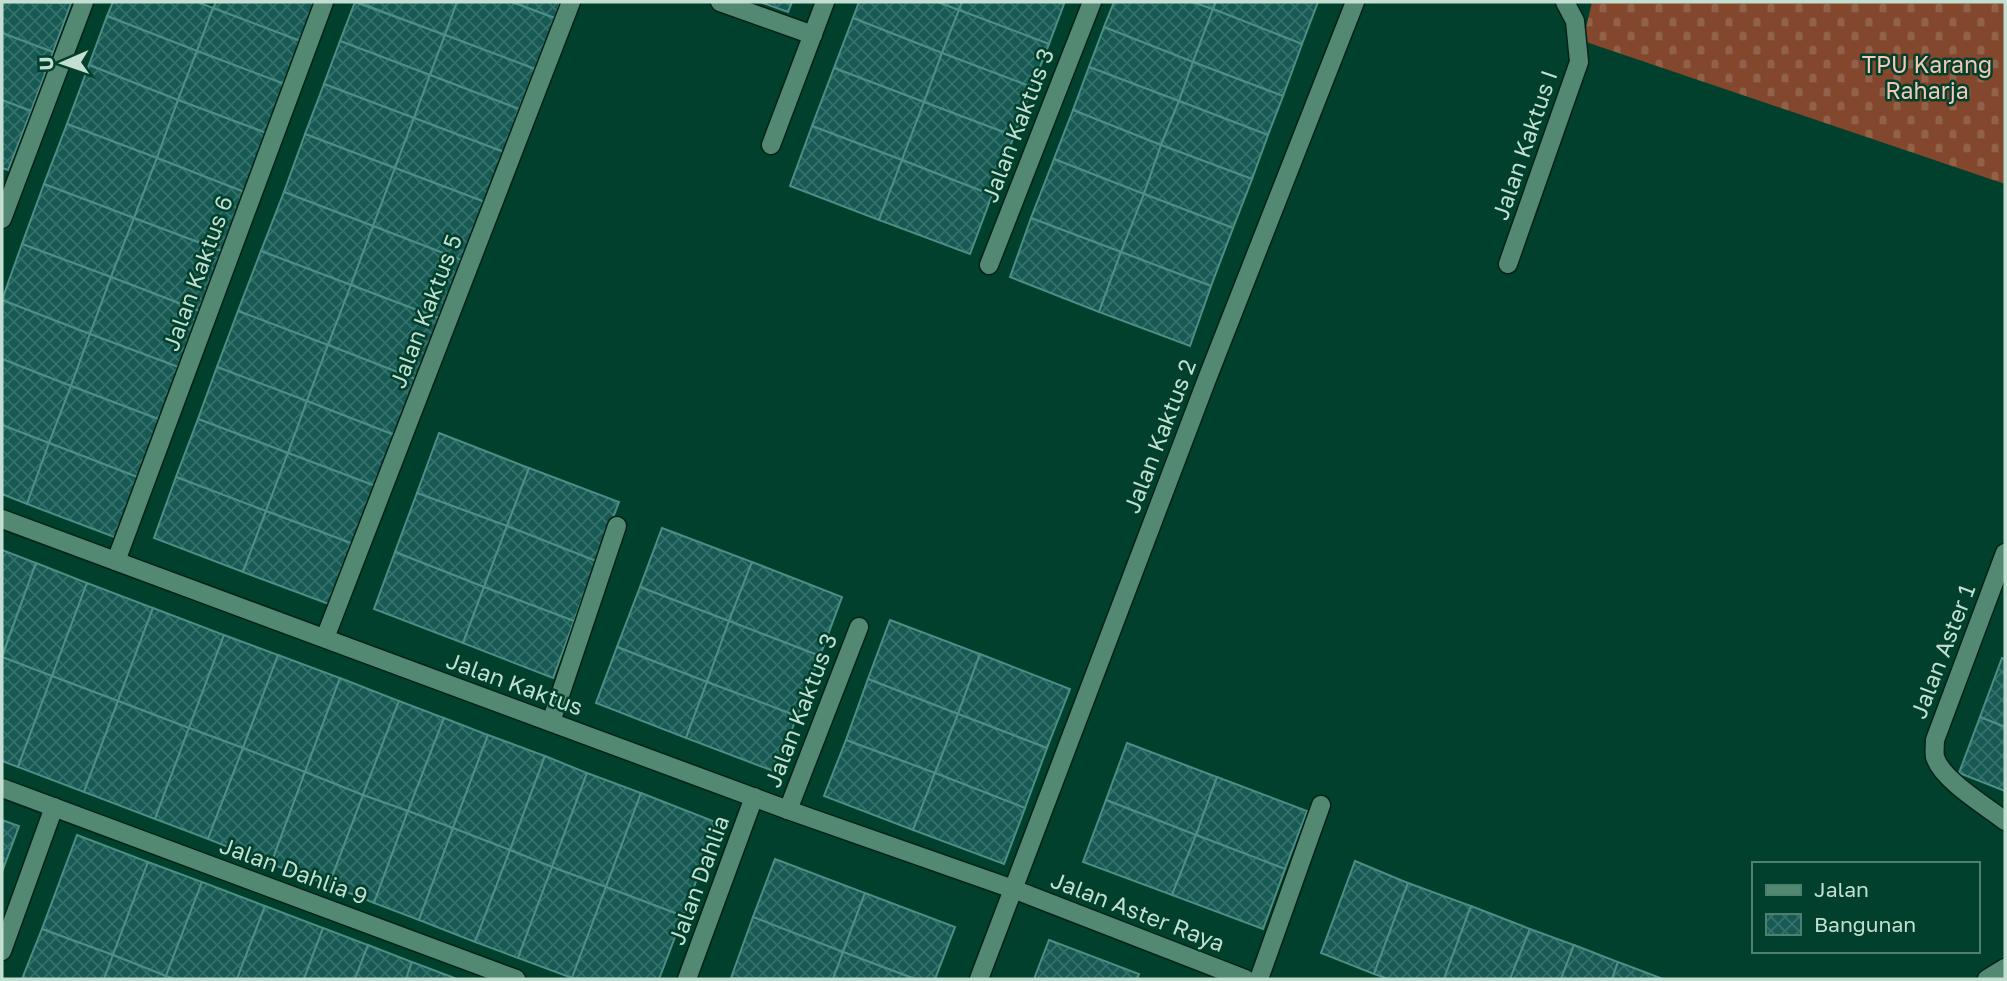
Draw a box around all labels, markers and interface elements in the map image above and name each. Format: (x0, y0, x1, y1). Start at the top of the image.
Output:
north arrow (28, 28, 98, 98)
street label: Jalan Kaktus 3 (975, 44, 1059, 206)
park label: TPU Karang Raharja (1862, 50, 1992, 104)
text: U (34, 56, 57, 71)
street label: Jalan Kaktus I (1485, 67, 1563, 223)
street label: Jalan Kaktus 6 (156, 192, 238, 354)
street label: Jalan Kaktus 5 (383, 230, 467, 392)
street label: Jalan Kaktus 2 (1117, 355, 1201, 517)
street label: Jalan Aster 1 (1903, 580, 1981, 722)
street label: Jalan Kaktus 3 (758, 629, 842, 791)
street label: Jalan Kaktus (443, 645, 587, 721)
street label: Jalan Dahlia (662, 811, 734, 949)
street label: Jalan Dahlia 9 (216, 830, 372, 910)
legend (1752, 862, 1979, 953)
street label: Jalan Aster Raya (1047, 865, 1229, 957)
text: Jalan (1814, 876, 1869, 902)
text: Bangunan (1814, 911, 1916, 937)

